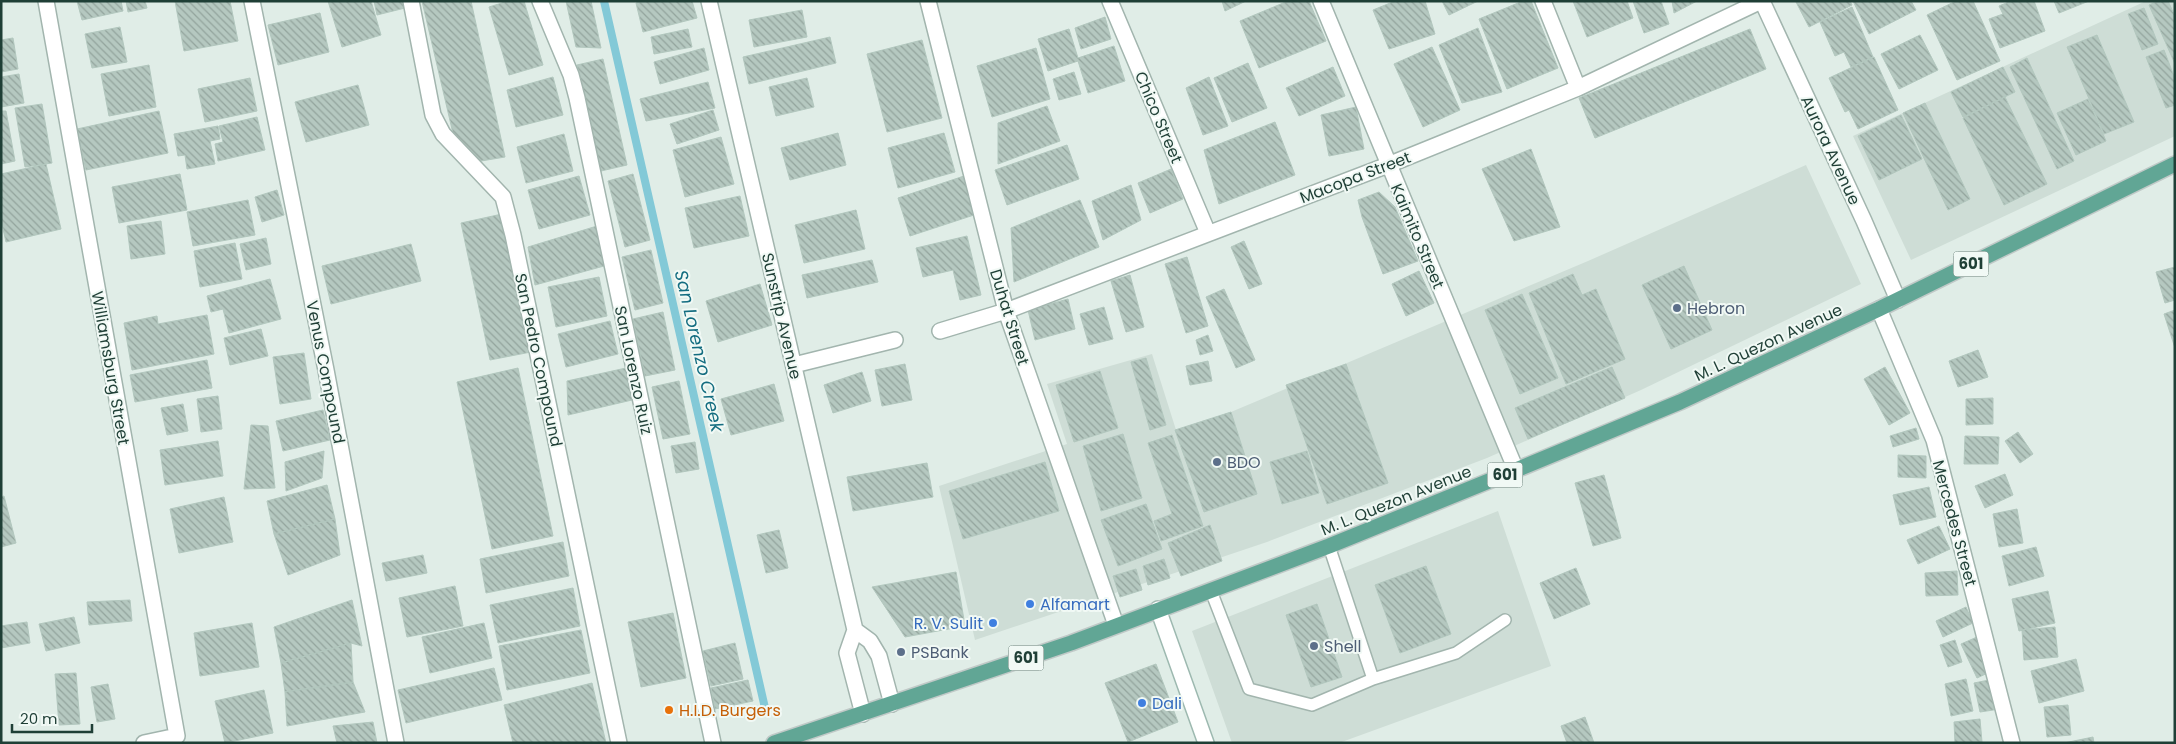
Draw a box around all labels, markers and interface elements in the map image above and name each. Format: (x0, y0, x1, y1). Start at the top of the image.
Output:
street label: Chico Street (1129, 68, 1188, 167)
street label: Aurora Avenue (1795, 92, 1866, 209)
street label: Macopa Street (1296, 146, 1414, 209)
street label: Kaimito Street (1385, 180, 1450, 292)
street label: Sunstrip Avenue (756, 251, 807, 382)
road number: 601 (1954, 252, 1988, 276)
street label: Duhat Street (984, 266, 1035, 368)
water label: San Lorenzo Creek (669, 267, 730, 435)
street label: San Pedro Compound (509, 271, 568, 449)
street label: Williamsburg Street (86, 289, 135, 447)
place label: Hebron (1687, 297, 1745, 320)
street label: M. L. Quezon Avenue (1690, 298, 1846, 387)
street label: Venus Compound (300, 299, 351, 446)
marker: Hebron (1671, 302, 1683, 314)
street label: San Lorenzo Ruiz (609, 304, 658, 437)
place label: BDO (1227, 451, 1261, 474)
marker: BDO (1211, 456, 1223, 468)
street label: Mercedes Street (1927, 458, 1982, 589)
street label: M. L. Quezon Avenue (1317, 460, 1475, 541)
road number: 601 (1488, 462, 1522, 488)
place label: Alfamart (1040, 593, 1110, 616)
marker: Alfamart (1024, 598, 1036, 610)
place label: R. V. Sulit (914, 612, 983, 635)
marker: R. V. Sulit (987, 617, 999, 629)
place label: Shell (1324, 635, 1361, 658)
marker: Shell (1308, 640, 1320, 652)
place label: PSBank (911, 641, 970, 664)
marker: PSBank (895, 646, 907, 658)
road number: 601 (1008, 646, 1044, 670)
place label: Dali (1152, 692, 1182, 715)
marker: Dali (1136, 697, 1148, 709)
place label: H.I.D. Burgers (679, 699, 781, 722)
scale bar (12, 702, 92, 734)
marker: H.I.D. Burgers (663, 704, 675, 716)
text: 20 m (20, 708, 58, 729)

